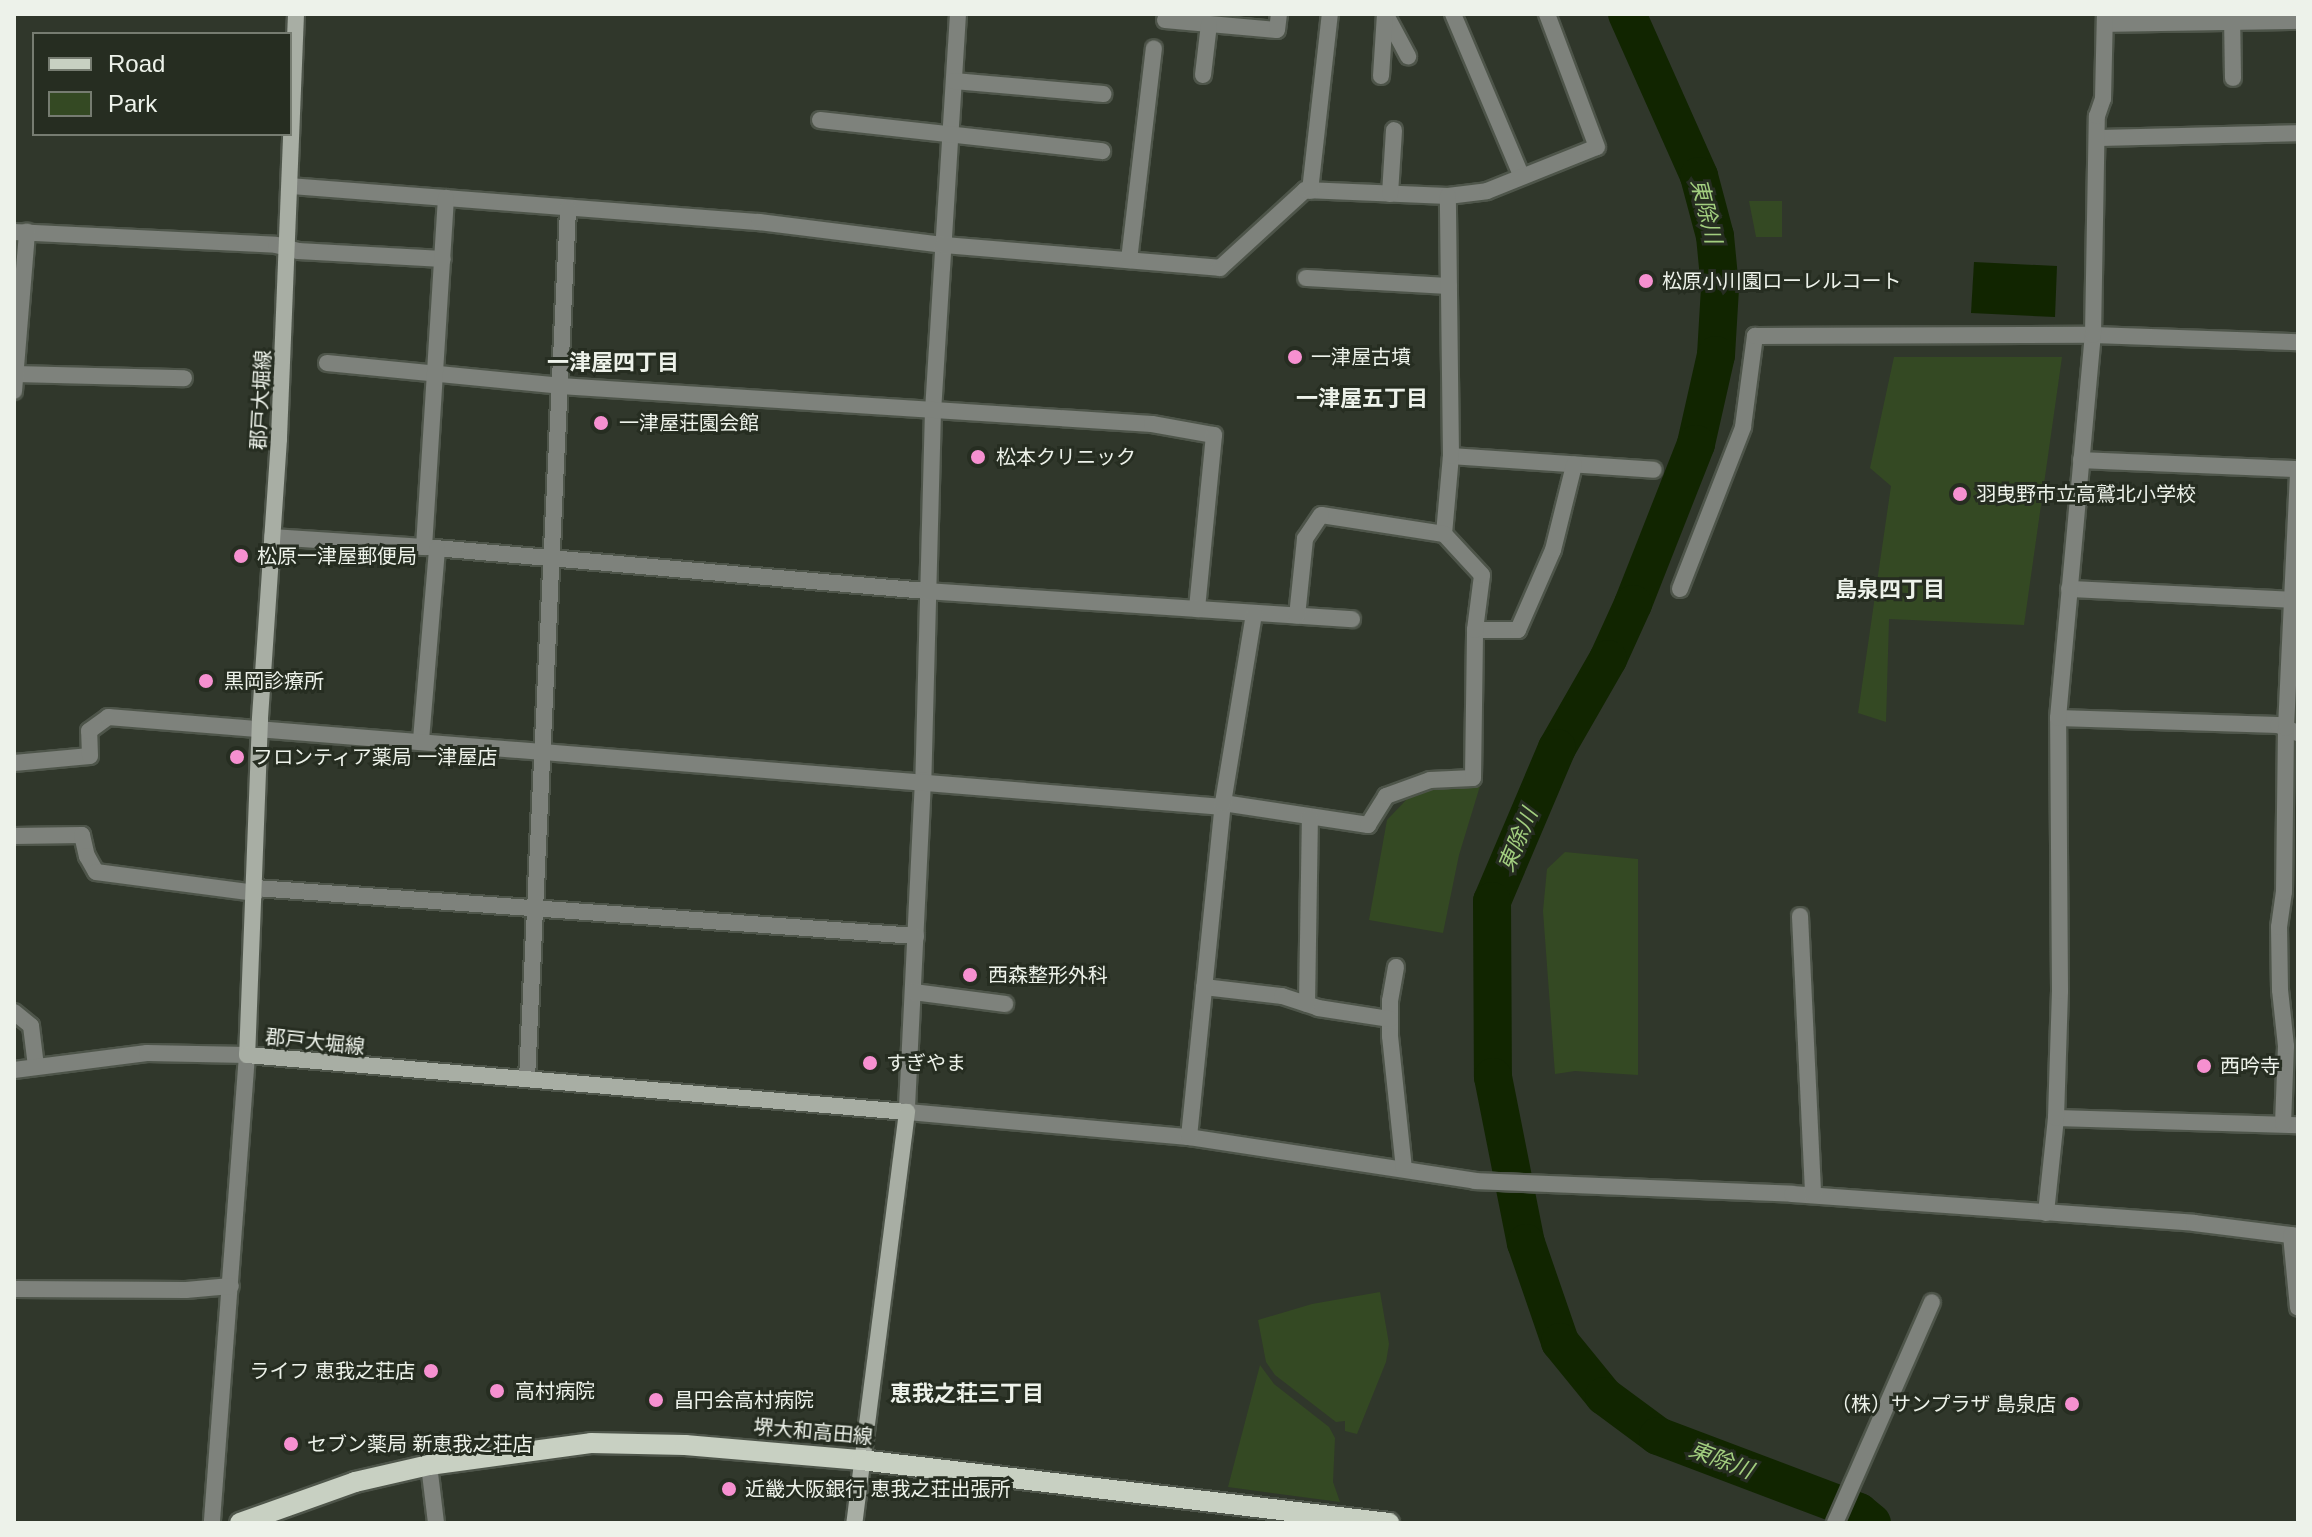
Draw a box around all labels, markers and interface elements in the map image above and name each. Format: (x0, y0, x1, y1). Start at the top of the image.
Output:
legend (32, 32, 292, 136)
text: Road (108, 50, 165, 77)
text: Park (108, 90, 157, 117)
water label: 東除川 (1685, 176, 1727, 246)
place label: 松原小川園ローレルコート (1662, 269, 1902, 293)
marker: 松原小川園ローレルコート (1637, 272, 1655, 290)
place label: 一津屋古墳 (1311, 345, 1411, 369)
marker: 一津屋古墳 (1286, 348, 1304, 366)
street label: 郡戸大堀線 (246, 349, 276, 451)
district label: 一津屋四丁目 (547, 350, 679, 376)
district label: 一津屋五丁目 (1296, 386, 1428, 412)
place label: 一津屋荘園会館 (619, 411, 759, 435)
marker: 一津屋荘園会館 (590, 412, 612, 434)
place label: 松本クリニック (996, 445, 1136, 469)
marker: 松本クリニック (967, 446, 989, 468)
place label: 羽曳野市立高鷲北小学校 (1976, 482, 2196, 506)
marker: 羽曳野市立高鷲北小学校 (1951, 485, 1969, 503)
place label: 松原一津屋郵便局 (257, 544, 417, 568)
marker: 松原一津屋郵便局 (232, 547, 250, 565)
district label: 島泉四丁目 (1835, 577, 1945, 603)
place label: 黒岡診療所 (224, 669, 324, 693)
marker: 黒岡診療所 (195, 670, 217, 692)
place label: フロンティア薬局 一津屋店 (253, 745, 499, 769)
marker: フロンティア薬局 一津屋店 (228, 748, 246, 766)
water label: 東除川 (1493, 804, 1543, 876)
place label: 西森整形外科 (988, 963, 1108, 987)
marker: 西森整形外科 (959, 964, 981, 986)
street label: 郡戸大堀線 (264, 1025, 366, 1059)
place label: すぎやま (886, 1051, 966, 1075)
marker: すぎやま (861, 1054, 879, 1072)
place label: 西吟寺 (2220, 1054, 2280, 1078)
marker: 西吟寺 (2195, 1057, 2213, 1075)
place label: ライフ 恵我之荘店 (249, 1359, 415, 1383)
marker: ライフ 恵我之荘店 (422, 1362, 440, 1380)
place label: 高村病院 (515, 1379, 595, 1403)
marker: 高村病院 (486, 1380, 508, 1402)
district label: 恵我之荘三丁目 (890, 1381, 1044, 1407)
place label: 昌円会高村病院 (674, 1388, 814, 1412)
marker: 昌円会高村病院 (645, 1389, 667, 1411)
place label: （株）サンプラザ 島泉店 (1830, 1392, 2056, 1416)
marker: （株）サンプラザ 島泉店 (2063, 1395, 2081, 1413)
street label: 堺大和高田線 (752, 1415, 874, 1449)
place label: セブン薬局 新恵我之荘店 (307, 1432, 533, 1456)
marker: セブン薬局 新恵我之荘店 (282, 1435, 300, 1453)
water label: 東除川 (1685, 1436, 1757, 1484)
place label: 近畿大阪銀行 恵我之荘出張所 (745, 1477, 1011, 1501)
marker: 近畿大阪銀行 恵我之荘出張所 (720, 1480, 738, 1498)

